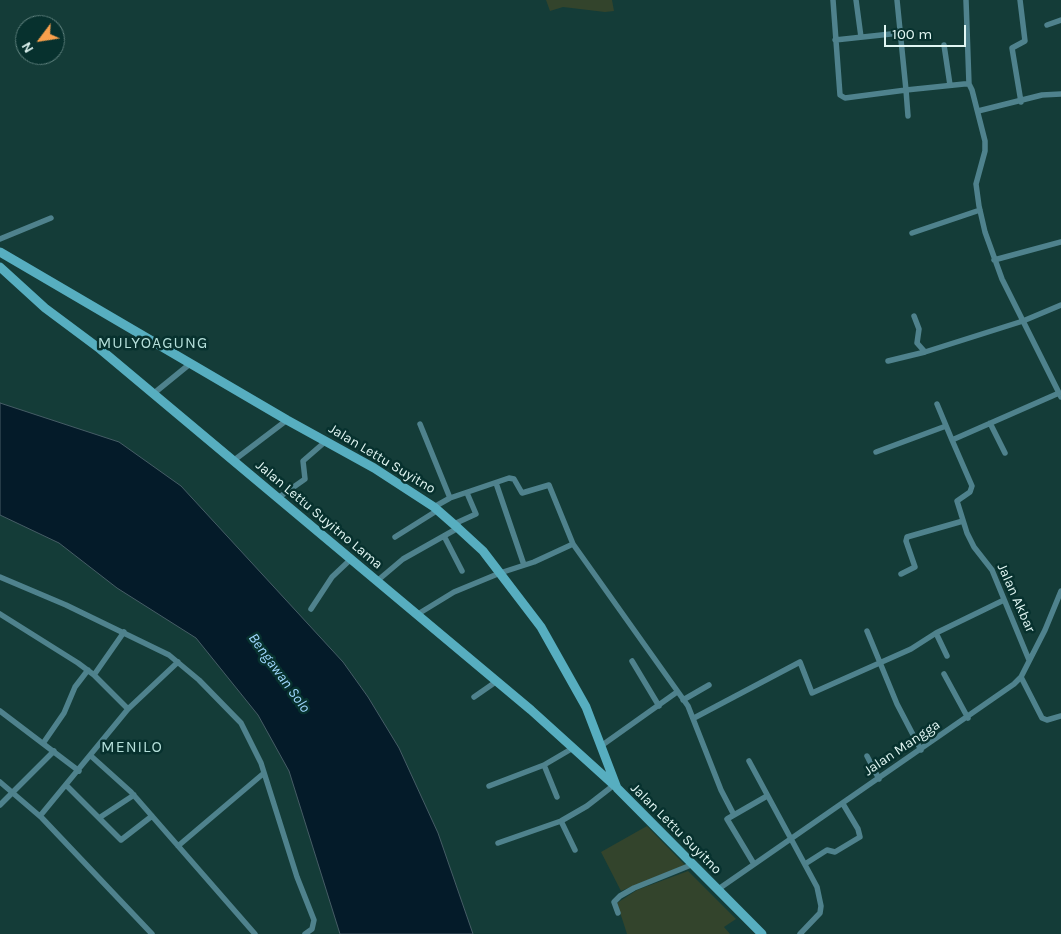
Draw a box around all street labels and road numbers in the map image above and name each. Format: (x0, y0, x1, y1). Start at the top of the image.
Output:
street label: Jalan Lettu Suyitno (325, 420, 439, 498)
street label: Jalan Lettu Suyitno Lama (252, 457, 386, 573)
street label: Jalan Akbar (993, 561, 1039, 635)
street label: Jalan Mangga (861, 716, 943, 780)
street label: Jalan Lettu Suyitno (627, 780, 725, 878)

